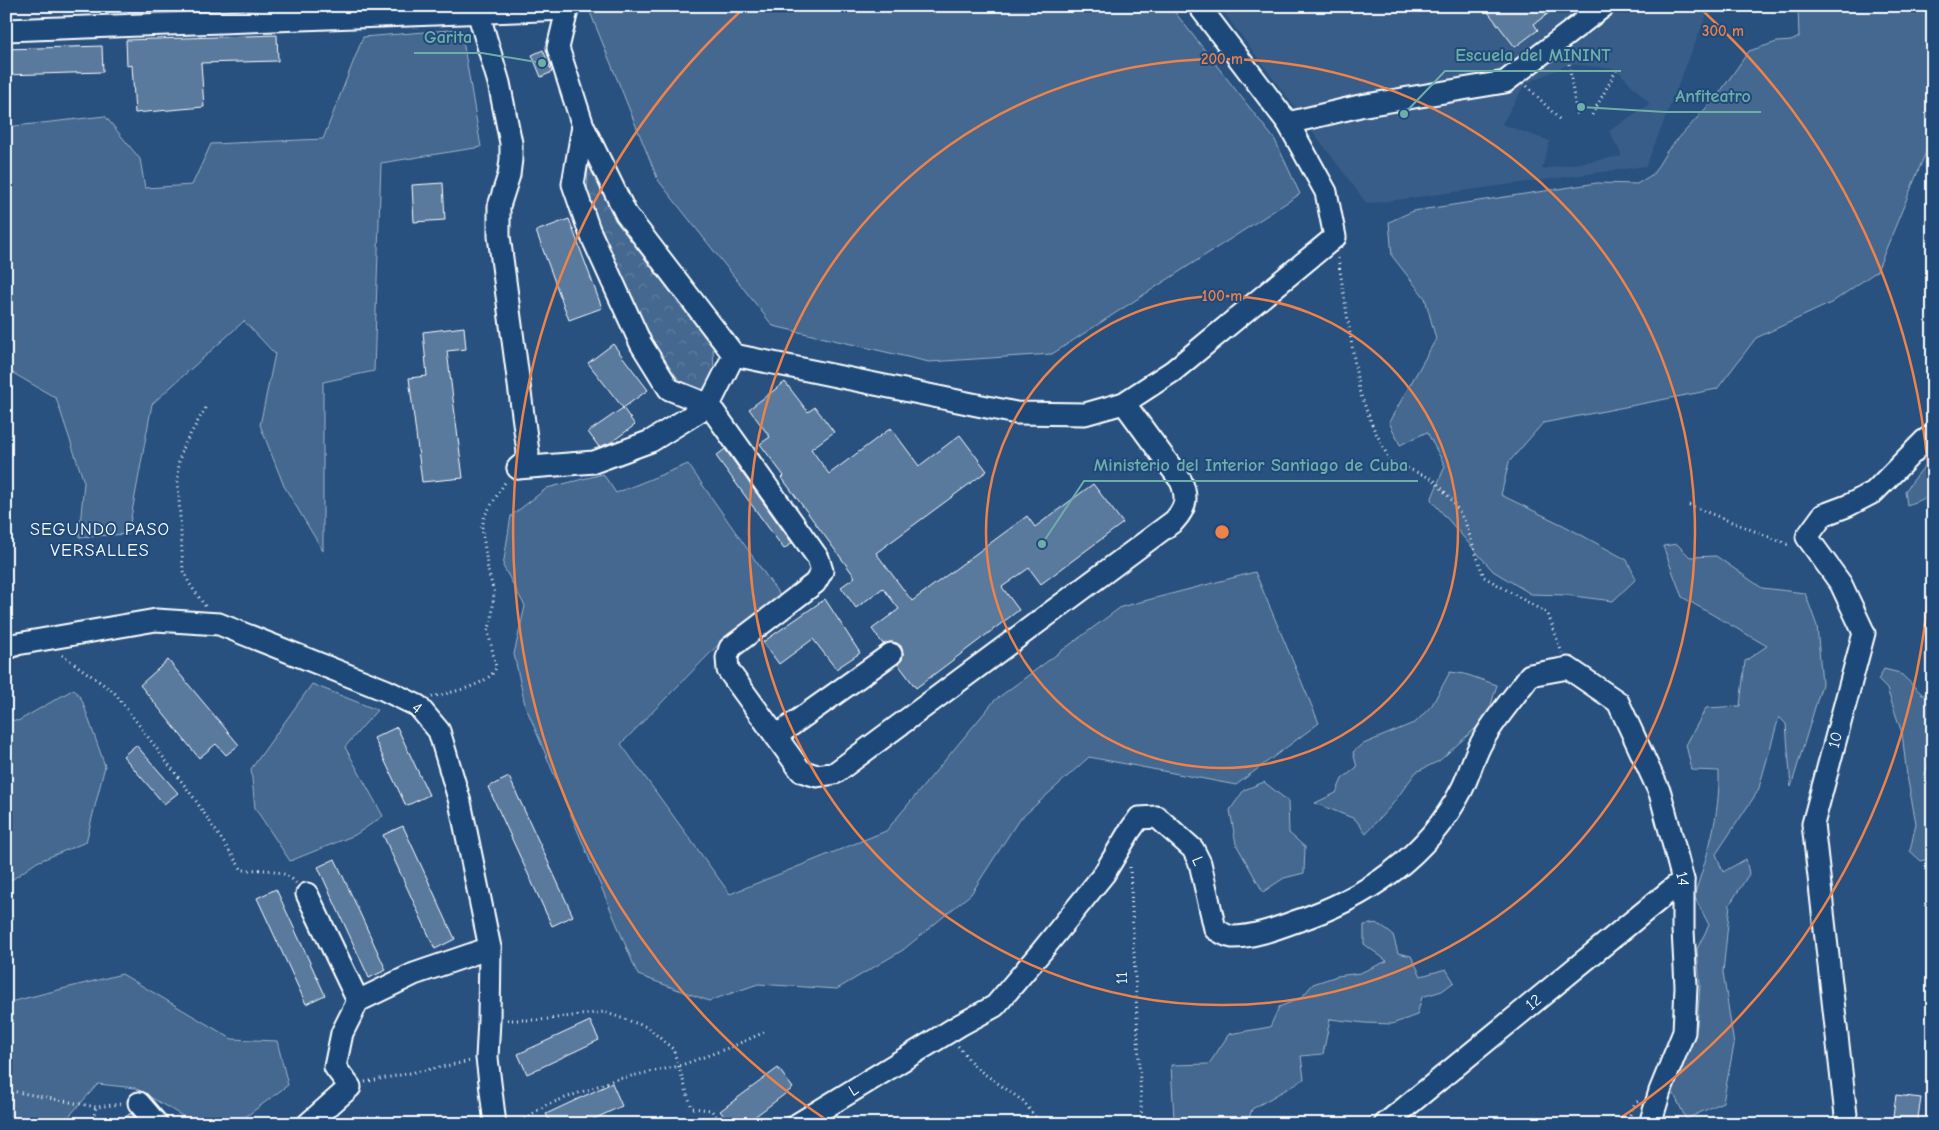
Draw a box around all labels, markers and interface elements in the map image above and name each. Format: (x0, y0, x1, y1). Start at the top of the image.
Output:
callout: Garita (414, 20, 482, 53)
text: 300 m (1702, 22, 1744, 40)
text: Garita (424, 27, 472, 48)
callout: Escuela del MININT (1445, 38, 1621, 71)
text: Escuela del MININT (1455, 45, 1611, 66)
text: 200 m (1201, 50, 1243, 68)
callout: Anfiteatro (1665, 79, 1761, 112)
text: Anfiteatro (1675, 86, 1751, 107)
text: 100 m (1202, 287, 1242, 305)
callout: Ministerio del Interior Santiago de Cuba (1084, 448, 1418, 481)
text: Ministerio del Interior Santiago de Cuba (1094, 455, 1408, 476)
district label: SEGUNDO PASO VERSALLES (30, 519, 170, 561)
centre of rings (1213, 523, 1231, 541)
street label: 4 (408, 699, 426, 717)
street label: 10 (1825, 730, 1846, 750)
street label: L (1188, 854, 1208, 868)
street label: 14 (1672, 870, 1692, 886)
street label: 11 (1113, 971, 1131, 985)
street label: 12 (1522, 991, 1545, 1014)
street label: L (845, 1080, 862, 1100)

